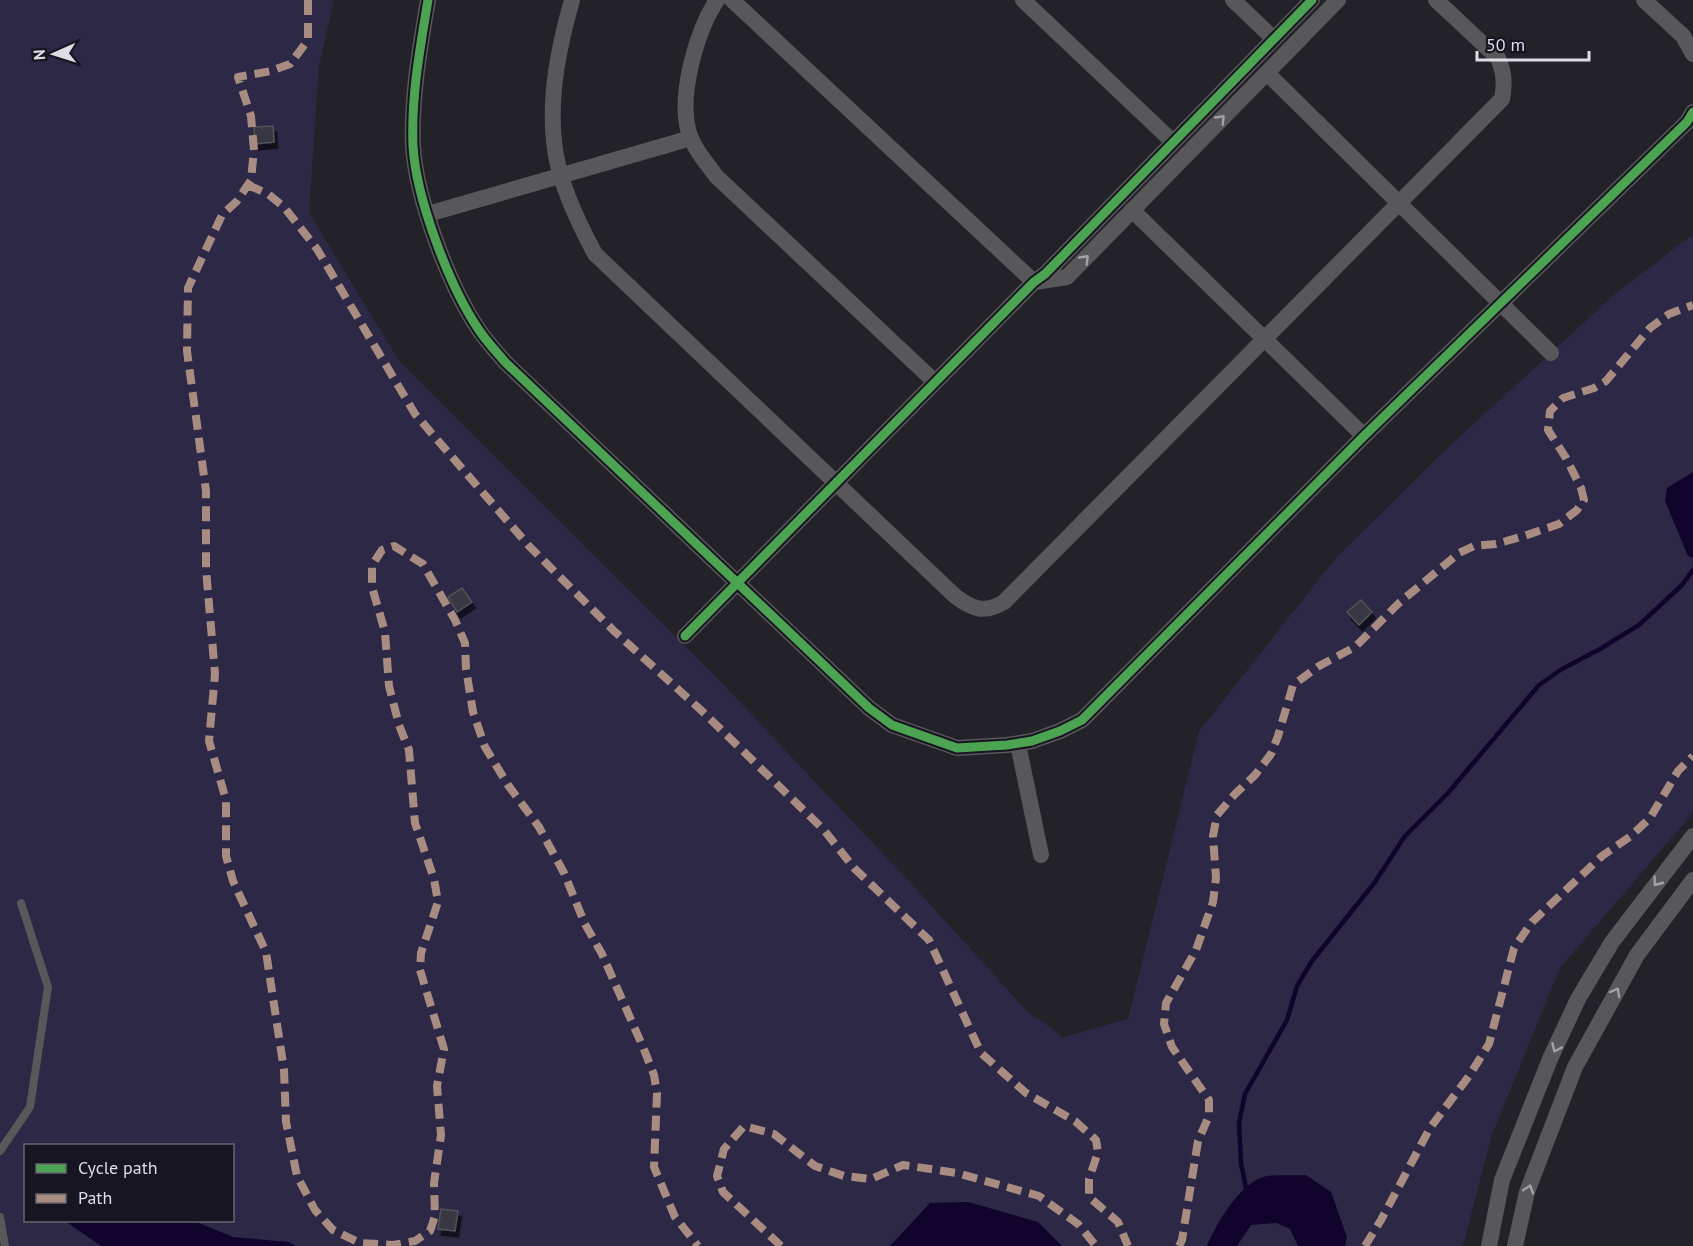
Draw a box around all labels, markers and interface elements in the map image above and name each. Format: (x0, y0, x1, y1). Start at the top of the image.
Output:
north arrow (24, 24, 84, 84)
scale bar (1477, 24, 1590, 62)
text: 50 m (1486, 33, 1525, 56)
text: N (29, 49, 49, 61)
one-way arrow (1214, 116, 1225, 127)
one-way arrow (1078, 255, 1089, 265)
one-way arrow (1654, 876, 1665, 887)
one-way arrow (1609, 988, 1620, 999)
one-way arrow (1551, 1041, 1563, 1052)
legend (24, 1144, 234, 1222)
text: Cycle path (78, 1156, 158, 1179)
one-way arrow (1521, 1184, 1534, 1195)
text: Path (78, 1186, 112, 1209)

